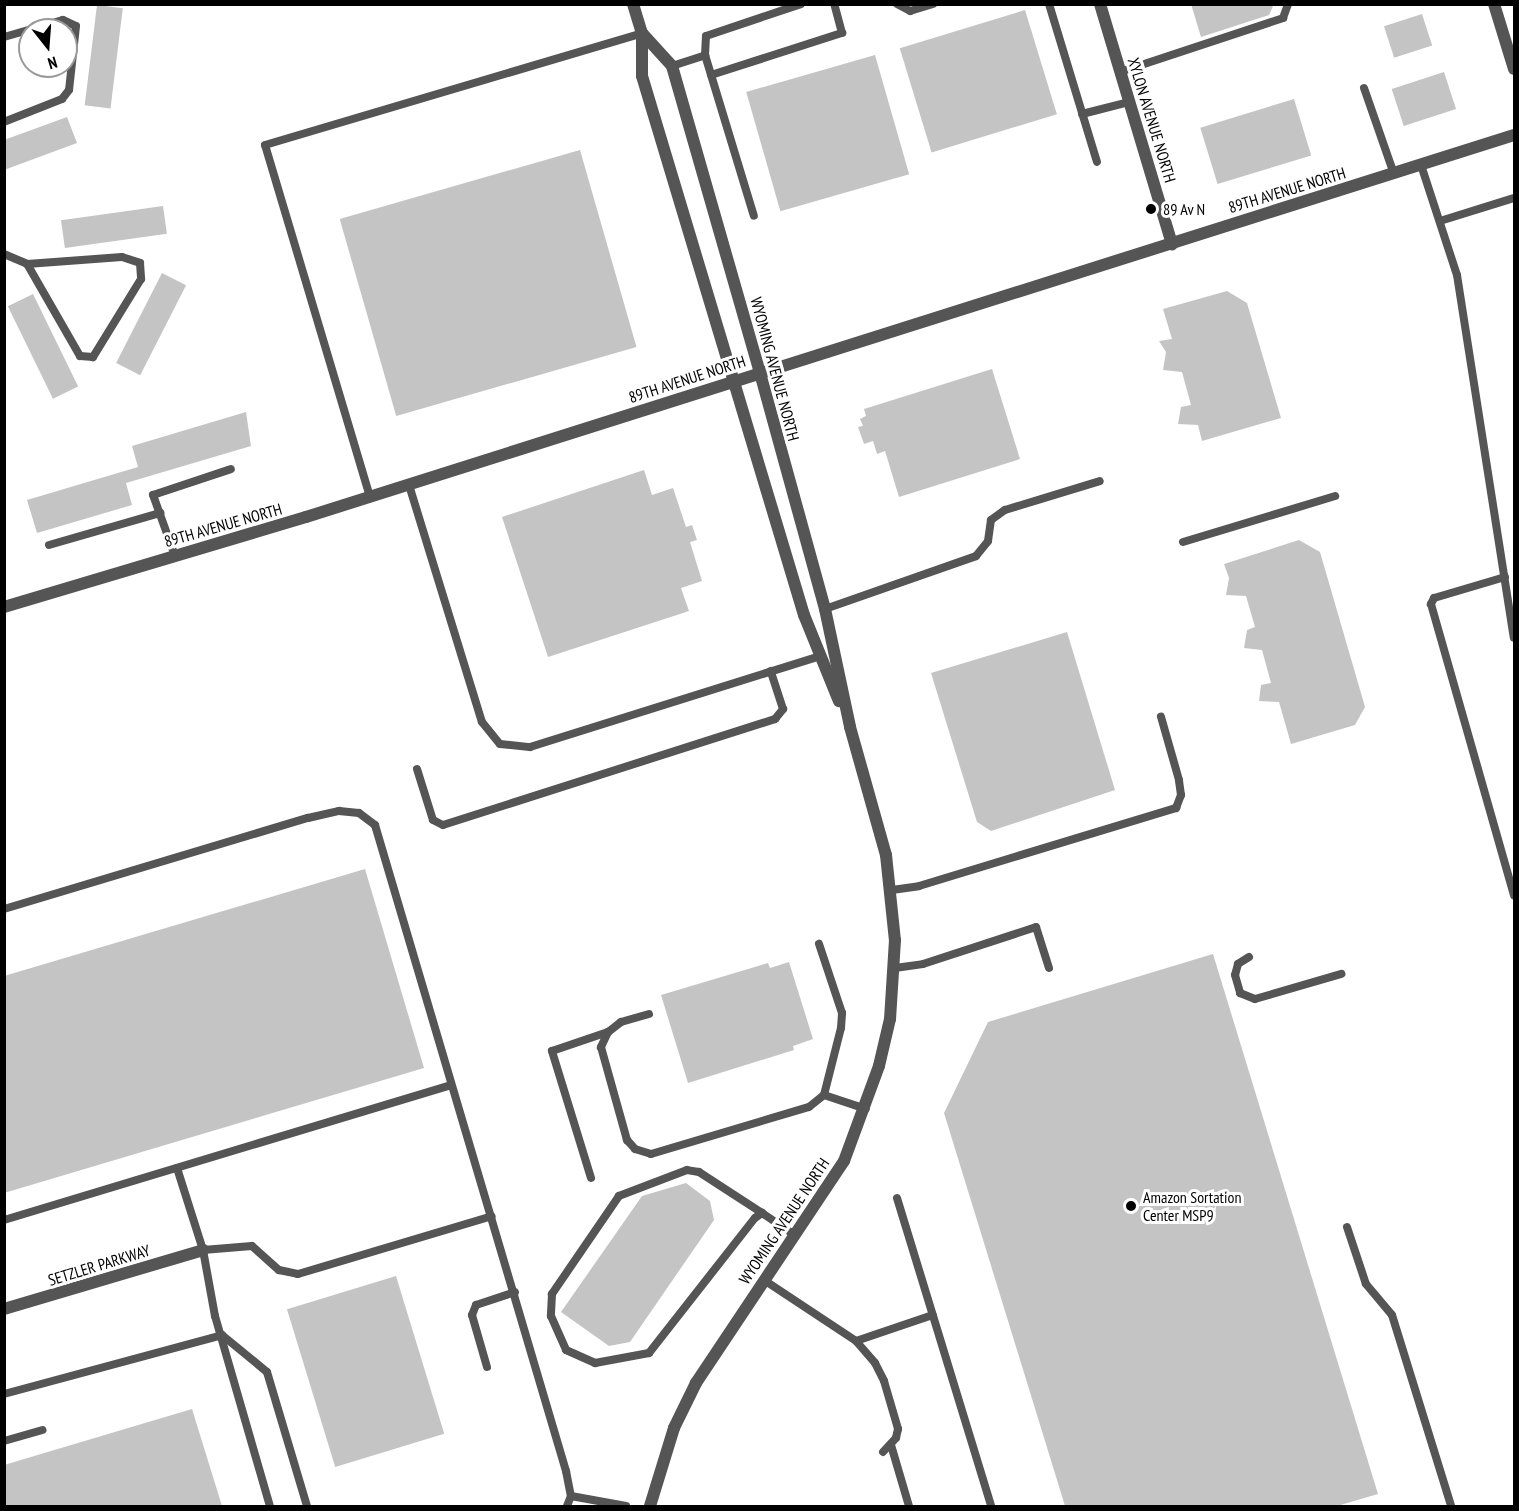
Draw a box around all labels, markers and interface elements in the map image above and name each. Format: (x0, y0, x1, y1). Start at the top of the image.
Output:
north arrow (18, 18, 78, 78)
text: N (46, 52, 60, 74)
street label: XYLON AVENUE NORTH (1124, 55, 1180, 185)
street label: 89TH AVENUE NORTH (1226, 163, 1348, 217)
place label: 89 Av N (1163, 199, 1206, 219)
marker: 89 Av N (1144, 202, 1158, 216)
street label: WYOMING AVENUE NORTH (747, 295, 803, 443)
street label: 89TH AVENUE NORTH (626, 351, 748, 407)
street label: 89TH AVENUE NORTH (162, 499, 284, 551)
street label: WYOMING AVENUE NORTH (735, 1154, 833, 1288)
place label: Amazon Sortation Center MSP9 (1143, 1187, 1241, 1225)
marker: Amazon Sortation Center MSP9 (1124, 1199, 1138, 1213)
street label: SETZLER PARKWAY (46, 1240, 152, 1290)

